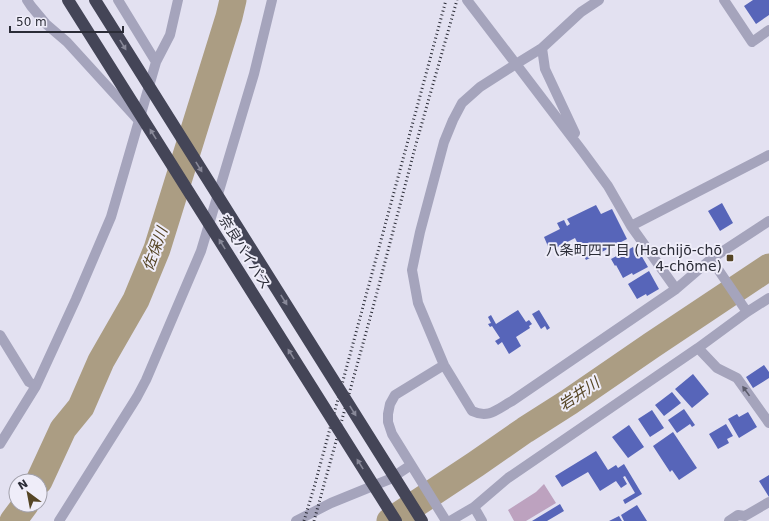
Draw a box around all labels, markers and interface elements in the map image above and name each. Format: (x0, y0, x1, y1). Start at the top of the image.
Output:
scale bar (10, 8, 123, 34)
text: 50 m (16, 15, 47, 29)
one-way arrow (119, 40, 127, 50)
one-way arrow (149, 128, 156, 140)
one-way arrow (196, 161, 203, 173)
street label: 奈良バイパス (216, 212, 274, 292)
water label: 佐保川 (139, 223, 172, 273)
one-way arrow (218, 239, 226, 249)
place label: 八条町四丁目 (Hachijō-chō 4-chōme) (546, 242, 722, 274)
marker: 八条町四丁目 (Hachijō-chō 4-chōme) (725, 253, 735, 263)
one-way arrow (280, 295, 288, 306)
one-way arrow (287, 349, 295, 359)
water label: 岩井川 (555, 373, 604, 414)
one-way arrow (742, 386, 750, 397)
one-way arrow (349, 406, 357, 416)
one-way arrow (357, 458, 364, 470)
north arrow (8, 473, 48, 513)
text: N (16, 477, 30, 493)

